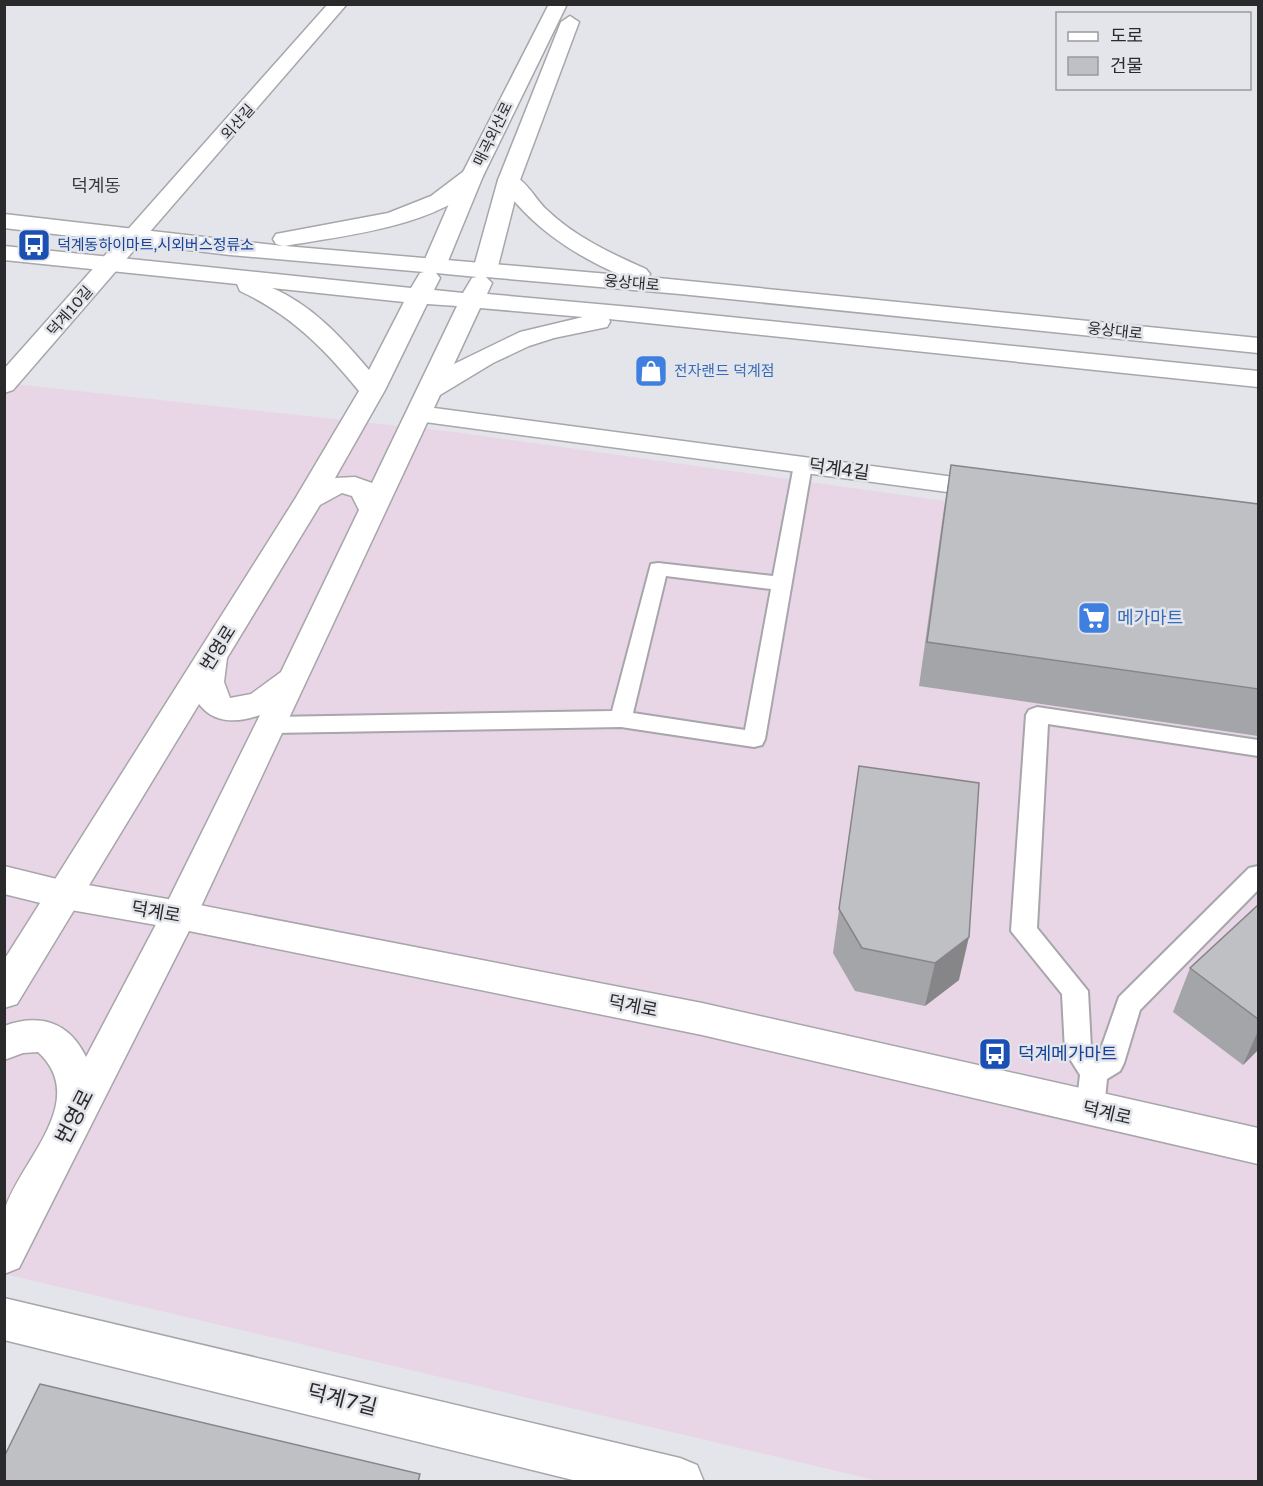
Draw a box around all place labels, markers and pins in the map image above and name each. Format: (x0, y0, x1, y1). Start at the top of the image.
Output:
bus stop icon: 덕계동하이마트,시외버스정류소 (16, 227, 52, 263)
place label: 덕계동하이마트,시외버스정류소 (57, 236, 254, 254)
shop icon: 전자랜드 덕계점 (633, 353, 669, 389)
place label: 전자랜드 덕계점 (674, 362, 775, 380)
supermarket icon: 메가마트 (1076, 600, 1112, 636)
place label: 메가마트 (1117, 607, 1183, 629)
bus stop icon: 덕계메가마트 (977, 1036, 1013, 1072)
place label: 덕계메가마트 (1018, 1043, 1117, 1065)

